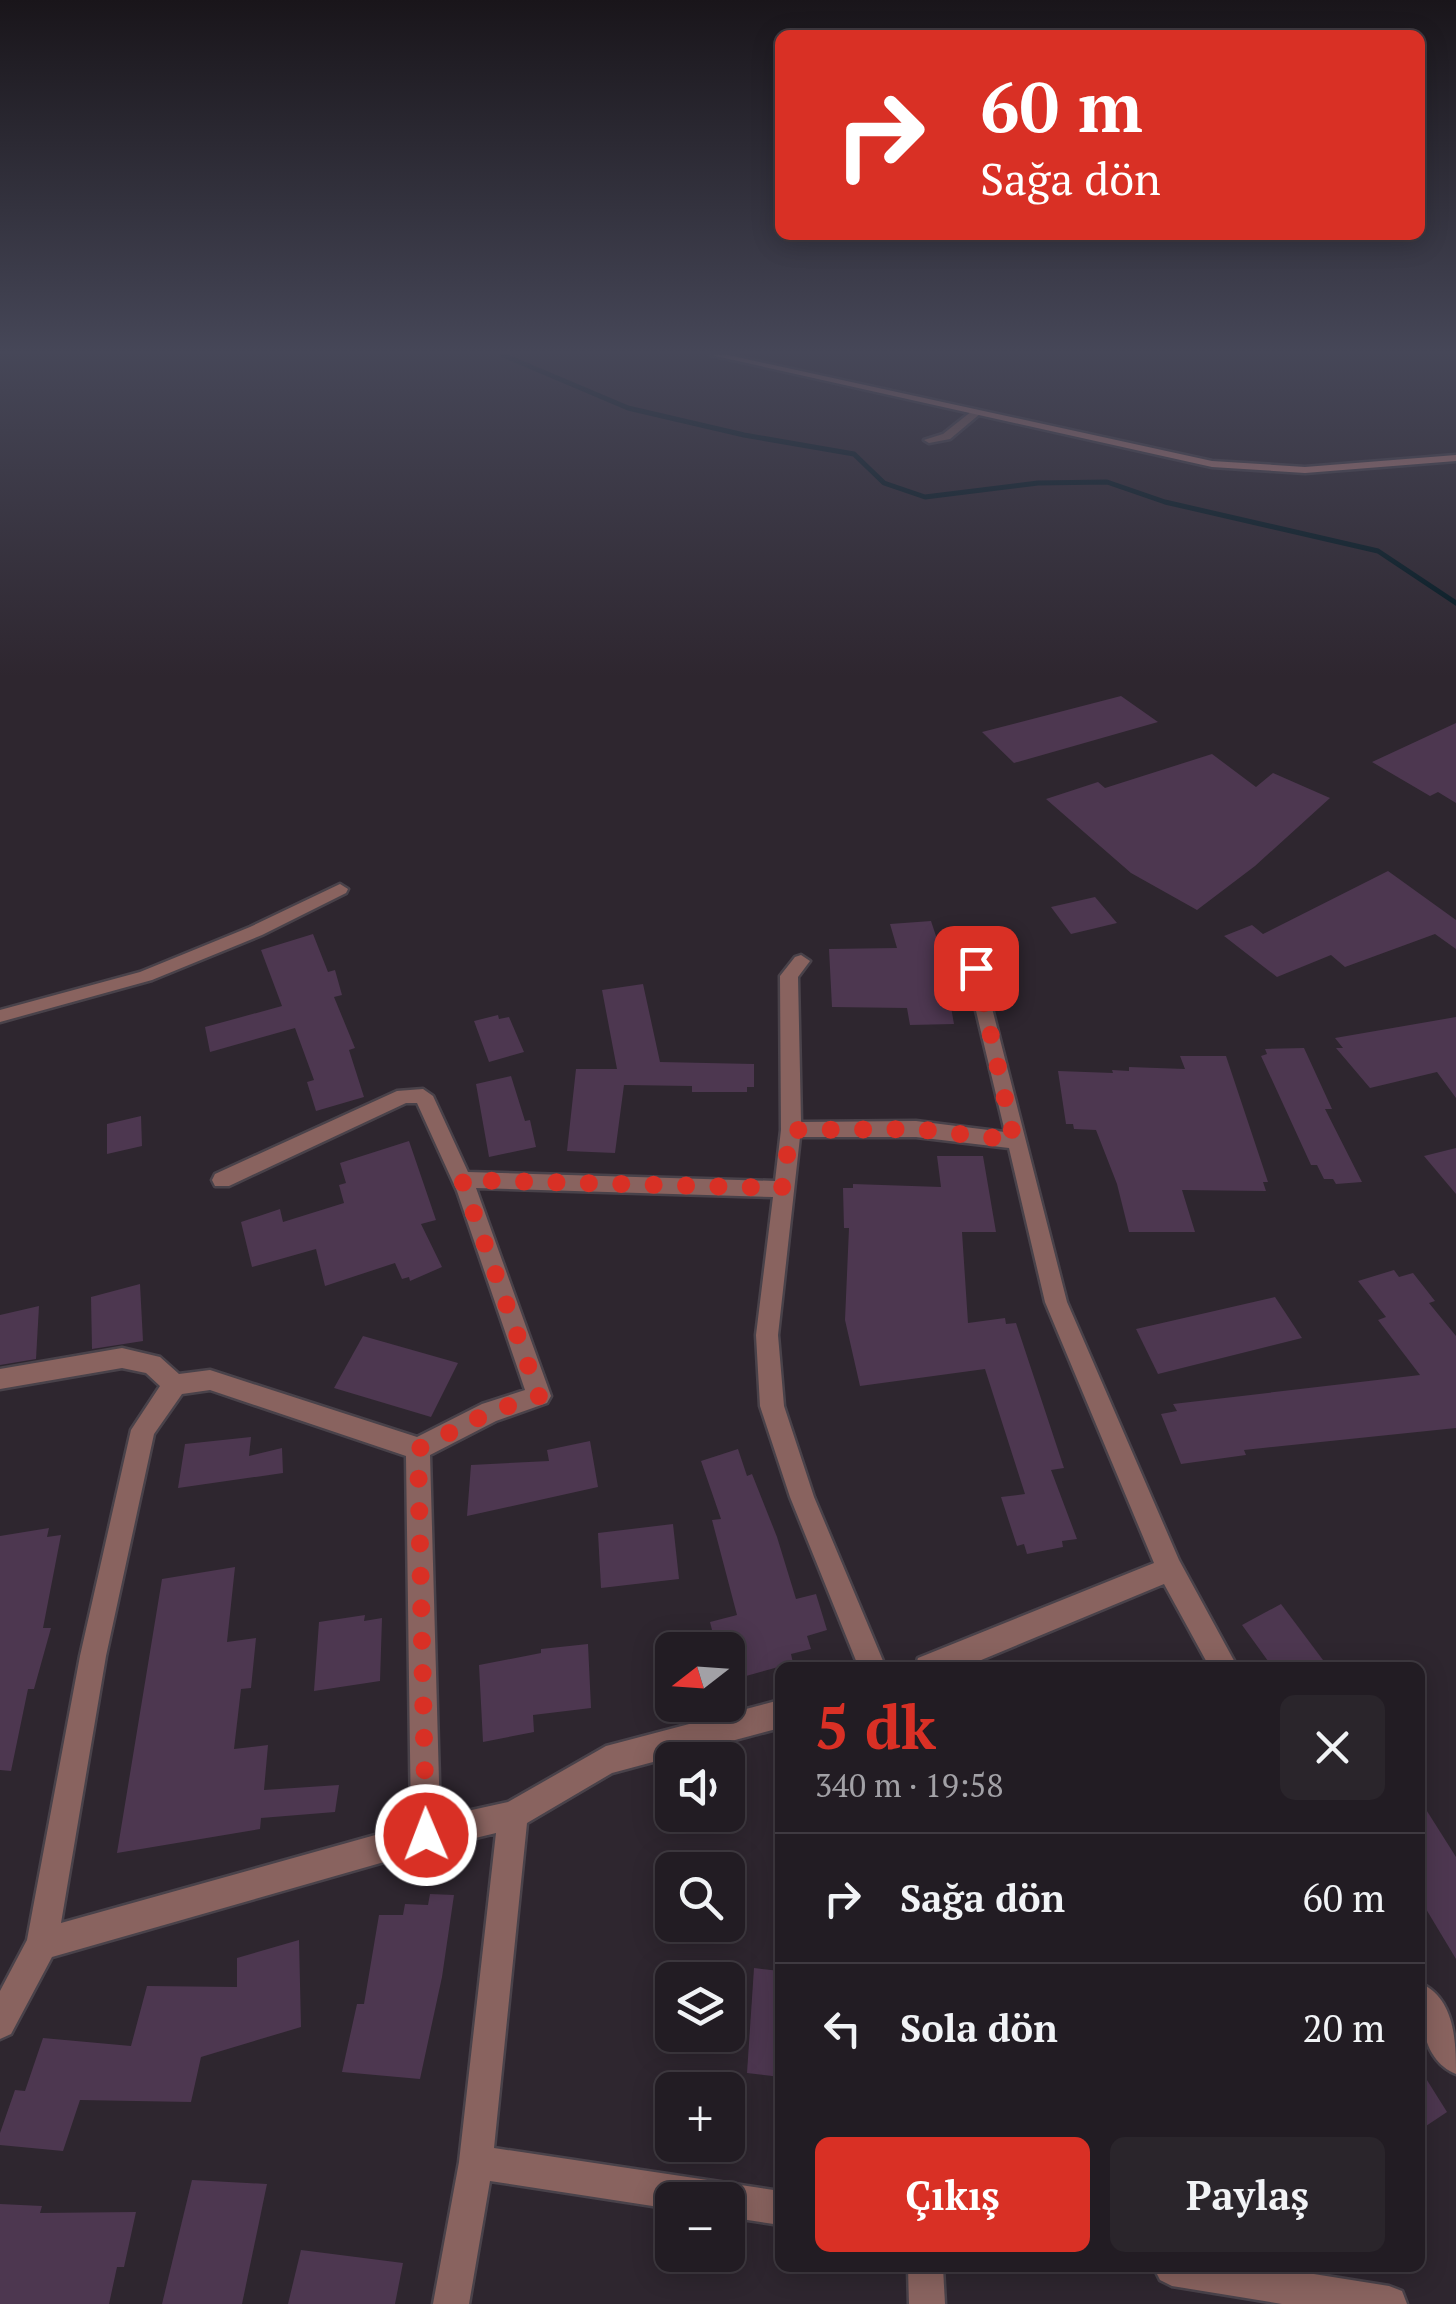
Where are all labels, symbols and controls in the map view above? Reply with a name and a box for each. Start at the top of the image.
text: 60 m [980,59,1143,152]
icon: right [815,70,945,200]
text: Sağa dön [980,148,1161,208]
pin [934,926,1019,1011]
icon: arrive [949,941,1004,996]
north arrow [655,1632,745,1722]
map controls [655,1632,745,2272]
text: 5 dk [815,1687,936,1766]
button: close [1280,1695,1385,1800]
button: sound [655,1742,745,1832]
text: 340 m · 19:58 [815,1764,1003,1806]
position arrow [374,1783,478,1887]
button: search [655,1852,745,1942]
icon: right [815,1871,870,1926]
text: Sağa dön [900,1873,1065,1923]
text: 60 m [1302,1873,1385,1923]
button: layers [655,1962,745,2052]
icon: left [815,2001,870,2056]
text: Sola dön [900,2003,1058,2053]
text: 20 m [1302,2003,1385,2053]
button: + [655,2072,745,2162]
button: Çıkış [815,2137,1090,2252]
button: Paylaş [1110,2137,1385,2252]
button: − [655,2182,745,2272]

